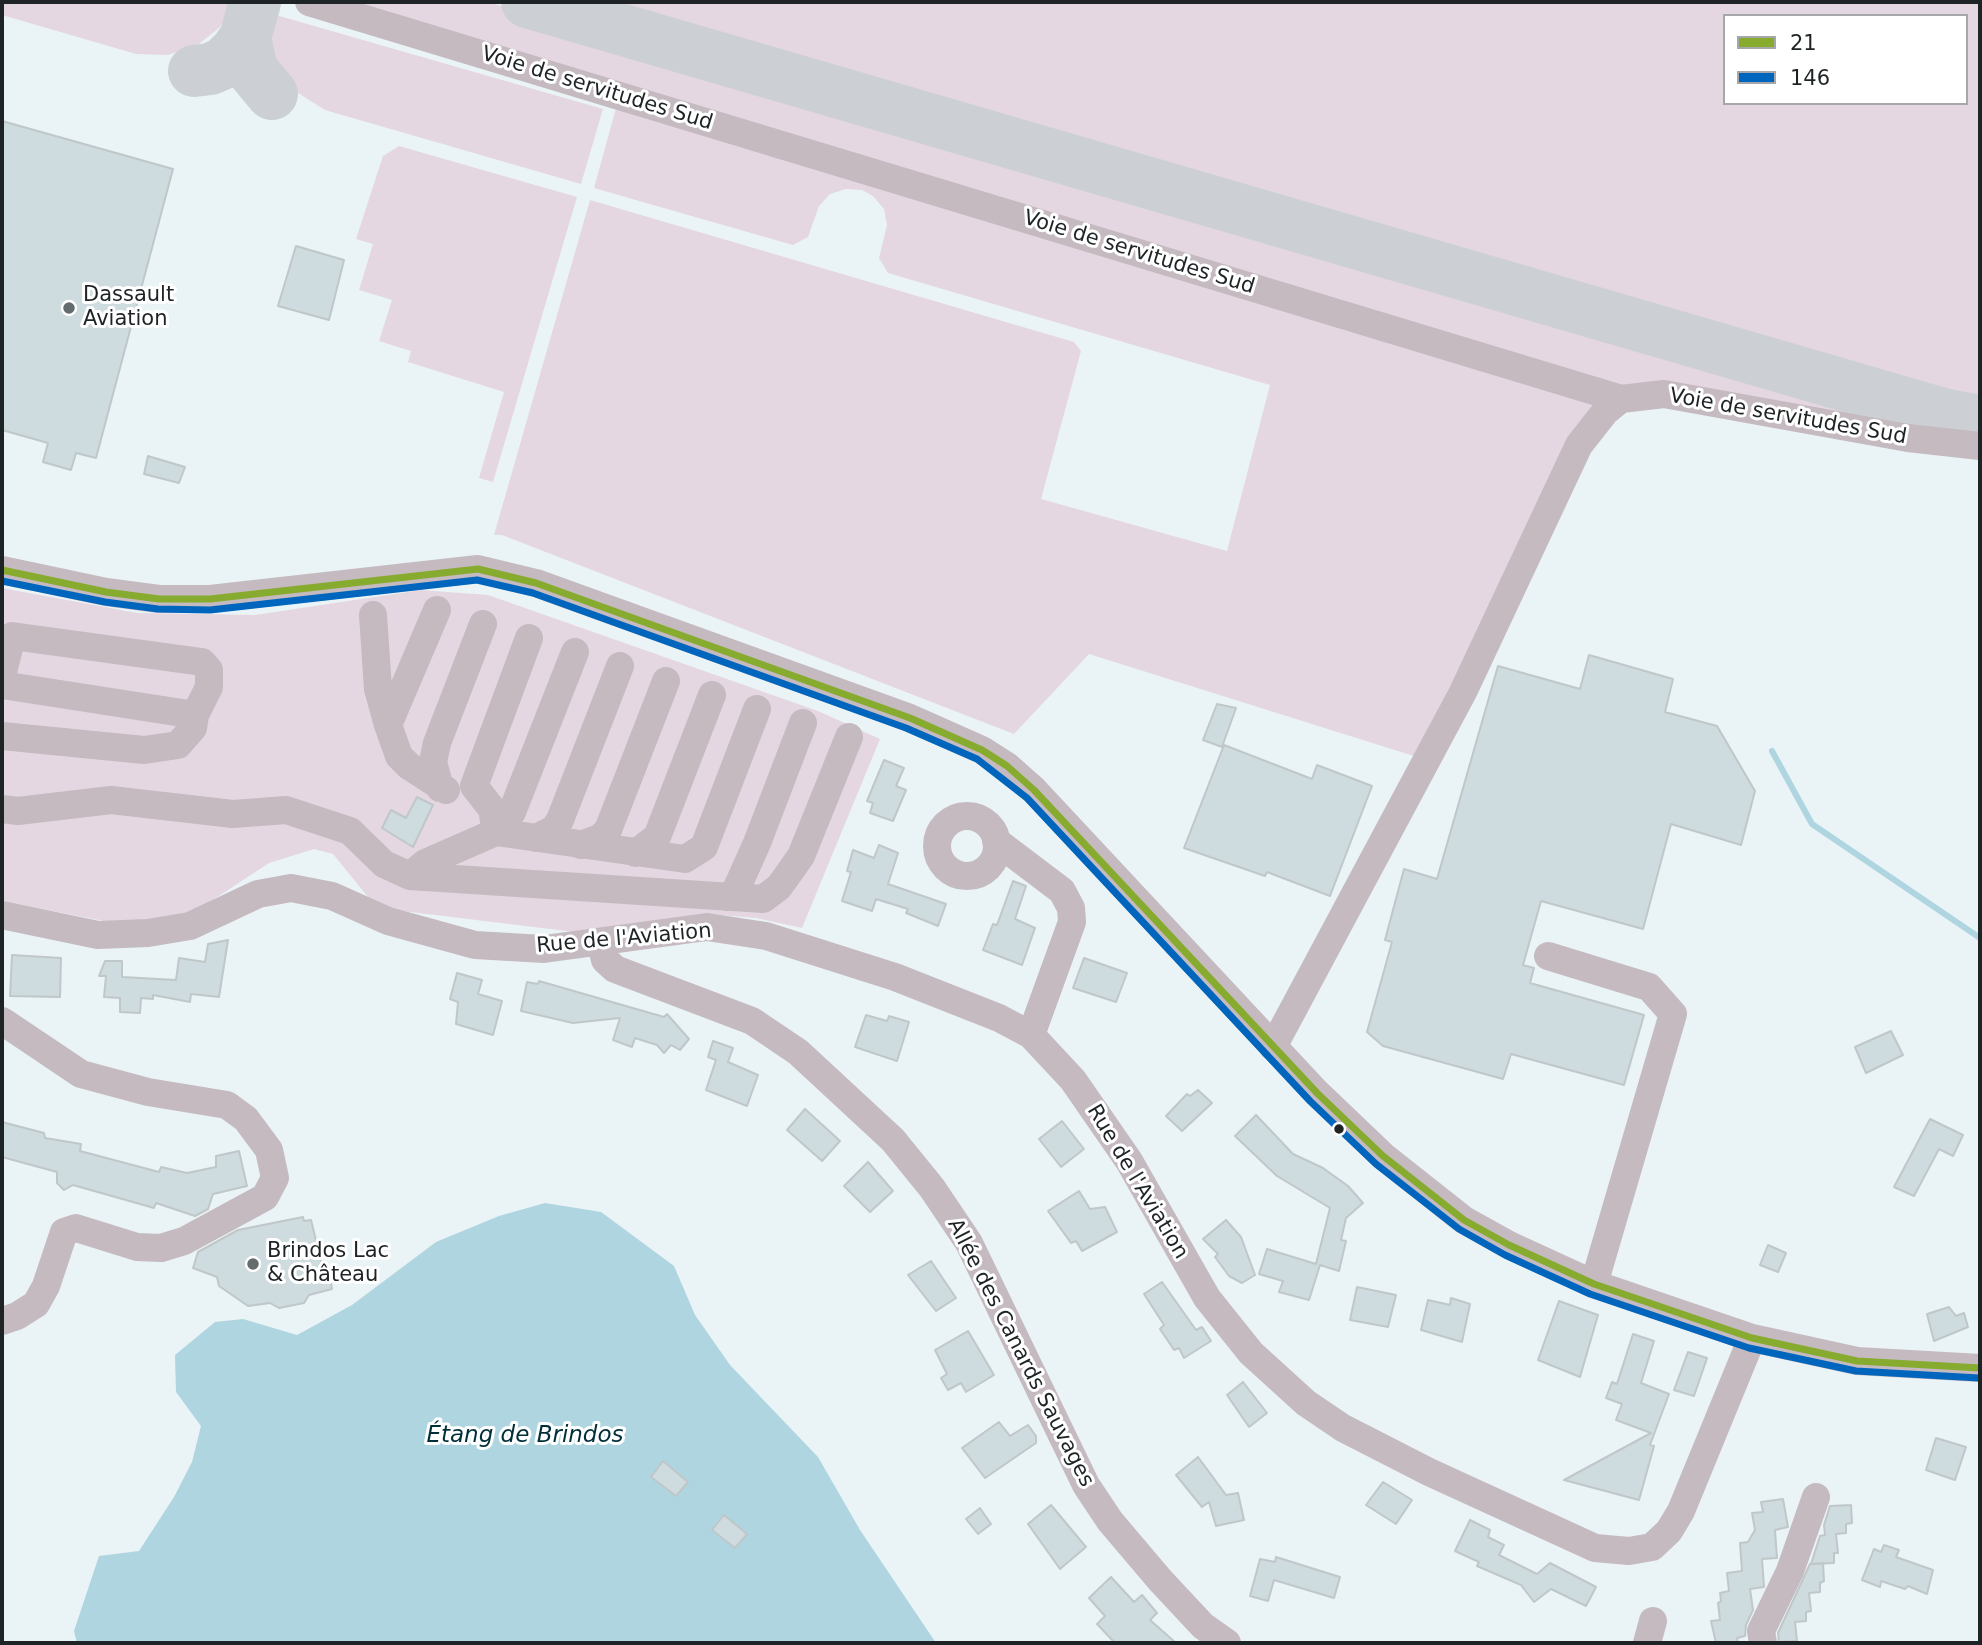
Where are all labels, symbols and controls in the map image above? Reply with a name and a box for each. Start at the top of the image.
legend [1723,14,1968,105]
text: 21 [1790,31,1817,55]
street label: Voie de servitudes Sud [479,42,715,136]
text: 146 [1790,66,1830,90]
street label: Voie de servitudes Sud [1021,206,1257,300]
place label: Dassault Aviation [83,283,174,333]
marker: Dassault Aviation [61,300,77,316]
street label: Voie de servitudes Sud [1668,384,1908,450]
street label: Rue de l'Aviation [535,919,713,959]
street label: Rue de l'Aviation [1081,1100,1193,1264]
unlabelled marker [1332,1122,1346,1136]
street label: Allée des Canards Sauvages [941,1215,1099,1491]
place label: Brindos Lac & Château [267,1239,389,1289]
marker: Brindos Lac & Château [245,1256,261,1272]
water label: Étang de Brindos [426,1422,624,1450]

